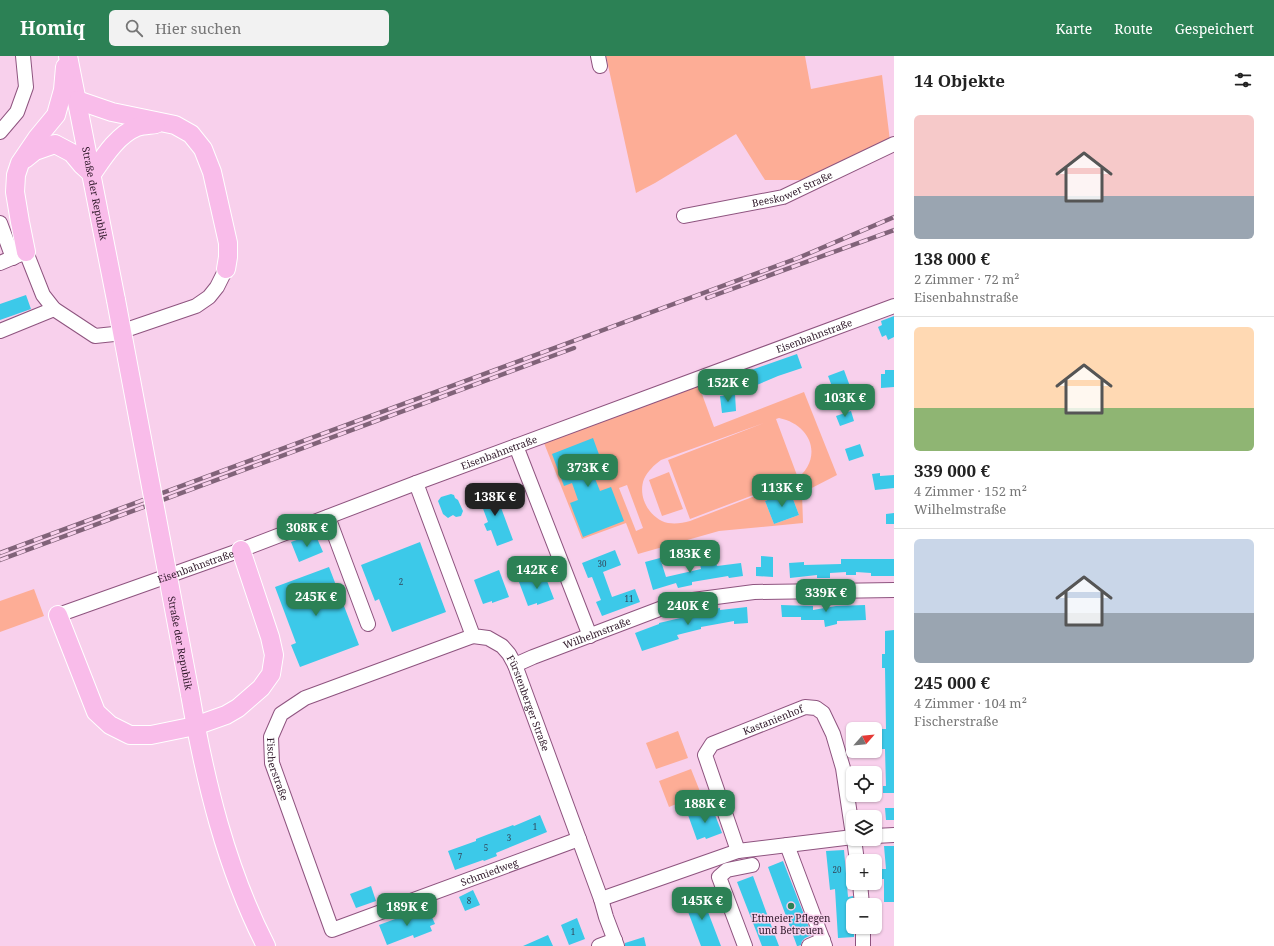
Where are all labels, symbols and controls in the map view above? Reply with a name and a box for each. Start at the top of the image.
search box [109,10,389,46]
text: Homiq [20,15,85,41]
icon: search [123,17,145,39]
text: Hier suchen [155,18,242,38]
text: Karte [1056,19,1092,38]
text: Route [1114,19,1153,38]
text: Gespeichert [1175,19,1254,38]
text: 14 Objekte [914,69,1005,92]
icon: filters [1232,69,1254,91]
icon: home [1048,141,1120,213]
street label: Straße der Republik [79,145,111,242]
street label: Beeskower Straße [751,167,835,210]
text: 138 000 € [914,247,990,270]
text: 2 Zimmer · 72 m² [914,270,1020,288]
text: Eisenbahnstraße [914,288,1018,306]
street label: Eisenbahnstraße [774,315,854,356]
icon: home [1048,353,1120,425]
pin: 152K € [695,369,761,403]
text: 152K € [707,373,749,391]
pin: 103K € [812,384,878,418]
text: 103K € [824,388,866,406]
street label: Eisenbahnstraße [459,432,539,473]
pin: 373K € [555,454,621,488]
text: 373K € [567,458,609,476]
text: 339 000 € [914,459,990,482]
pin: 113K € [749,474,815,508]
text: 113K € [761,478,803,496]
text: 4 Zimmer · 152 m² [914,482,1027,500]
pin: 138K € [462,483,528,517]
text: 138K € [474,487,516,505]
text: Wilhelmstraße [914,500,1006,518]
pin: 308K € [274,514,340,548]
text: 308K € [286,518,328,536]
pin: 183K € [657,540,723,574]
text: 183K € [669,544,711,562]
street label: Eisenbahnstraße [155,546,236,586]
pin: 142K € [504,556,570,590]
house number: 30 [598,558,607,569]
text: 142K € [516,560,558,578]
icon: home [1048,565,1120,637]
house number: 2 [399,576,403,587]
pin: 339K € [793,579,859,613]
pin: 245K € [283,583,349,617]
text: 339K € [805,583,847,601]
text: 245K € [295,587,337,605]
pin: 240K € [655,592,721,626]
house number: 11 [625,593,633,604]
street label: Straße der Republik [165,595,196,691]
text: 240K € [667,596,709,614]
street label: Wilhelmstraße [561,614,633,652]
street label: Fürstenberger Straße [504,652,553,753]
text: 245 000 € [914,671,990,694]
text: 4 Zimmer · 104 m² [914,694,1027,712]
street label: Kastanienhof [741,701,806,738]
text: Fischerstraße [914,712,998,730]
north arrow [846,722,882,758]
map controls [846,722,882,934]
street label: Fischerstraße [264,737,292,803]
button: locate [846,766,882,802]
pin: 188K € [672,790,738,824]
text: 188K € [684,794,726,812]
button: layers [846,810,882,846]
house number: 1 [533,821,537,832]
house number: 3 [507,832,512,843]
house number: 5 [484,842,488,853]
house number: 7 [458,851,463,862]
button: + [846,854,882,890]
street label: Schmiedweg [459,855,520,889]
house number: 20 [833,864,842,875]
pin: 145K € [669,887,735,921]
text: 145K € [681,891,723,909]
pin: 189K € [374,893,440,927]
house number: 8 [467,895,472,906]
text: 189K € [386,897,428,915]
button: − [846,898,882,934]
marker: Ettmeier Pflegen und Betreuen [786,901,796,911]
place label: Ettmeier Pflegen und Betreuen [751,911,831,937]
house number: 1 [571,926,575,937]

